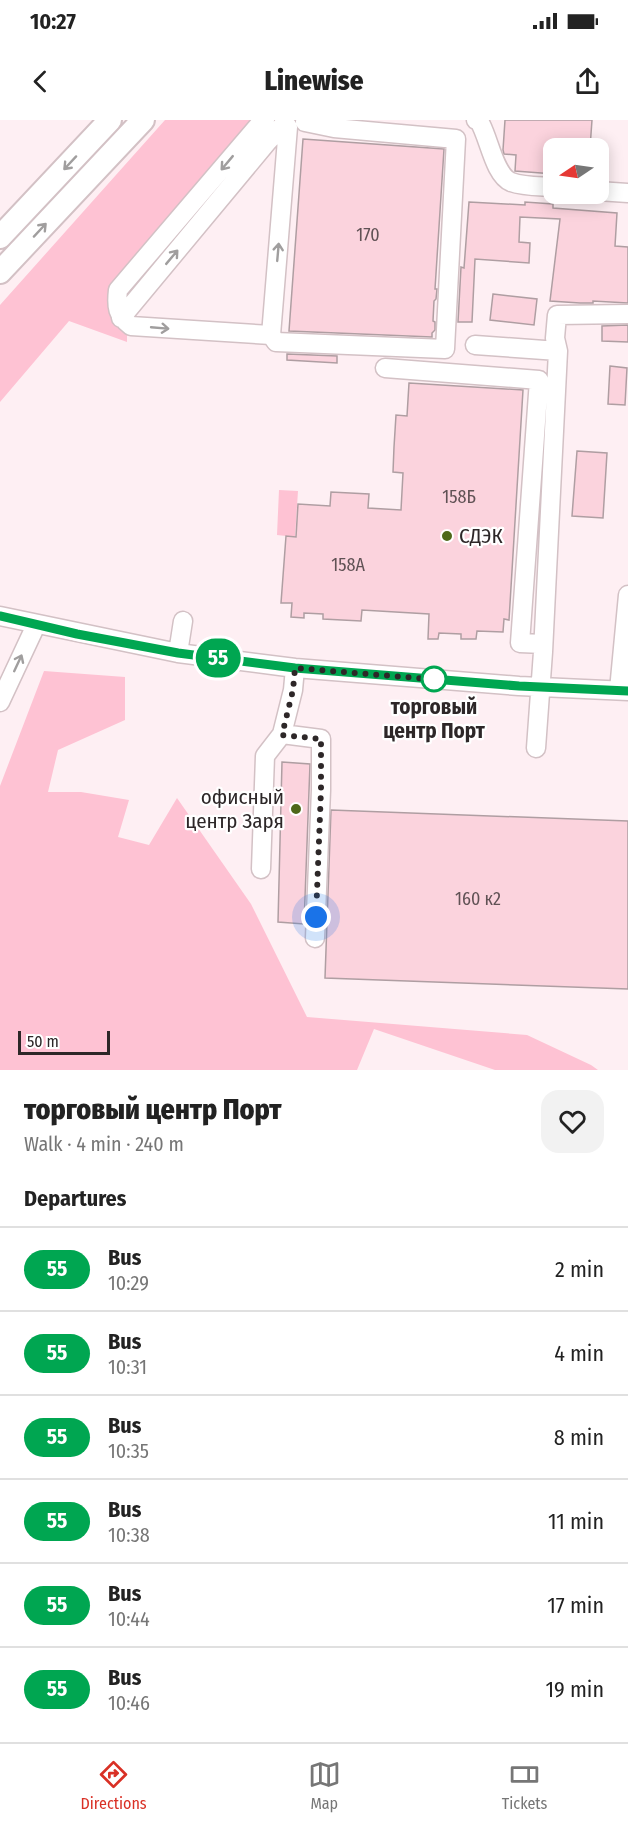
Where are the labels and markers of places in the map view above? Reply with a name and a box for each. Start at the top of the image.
place label: СДЭК [459,523,503,549]
marker: СДЭК [440,529,454,543]
marker: торговый центр Порт [421,666,447,692]
place label: торговый центр Порт [383,694,486,744]
place label: офисный центр Заря [185,784,284,834]
marker: офисный центр Заря [289,802,303,816]

